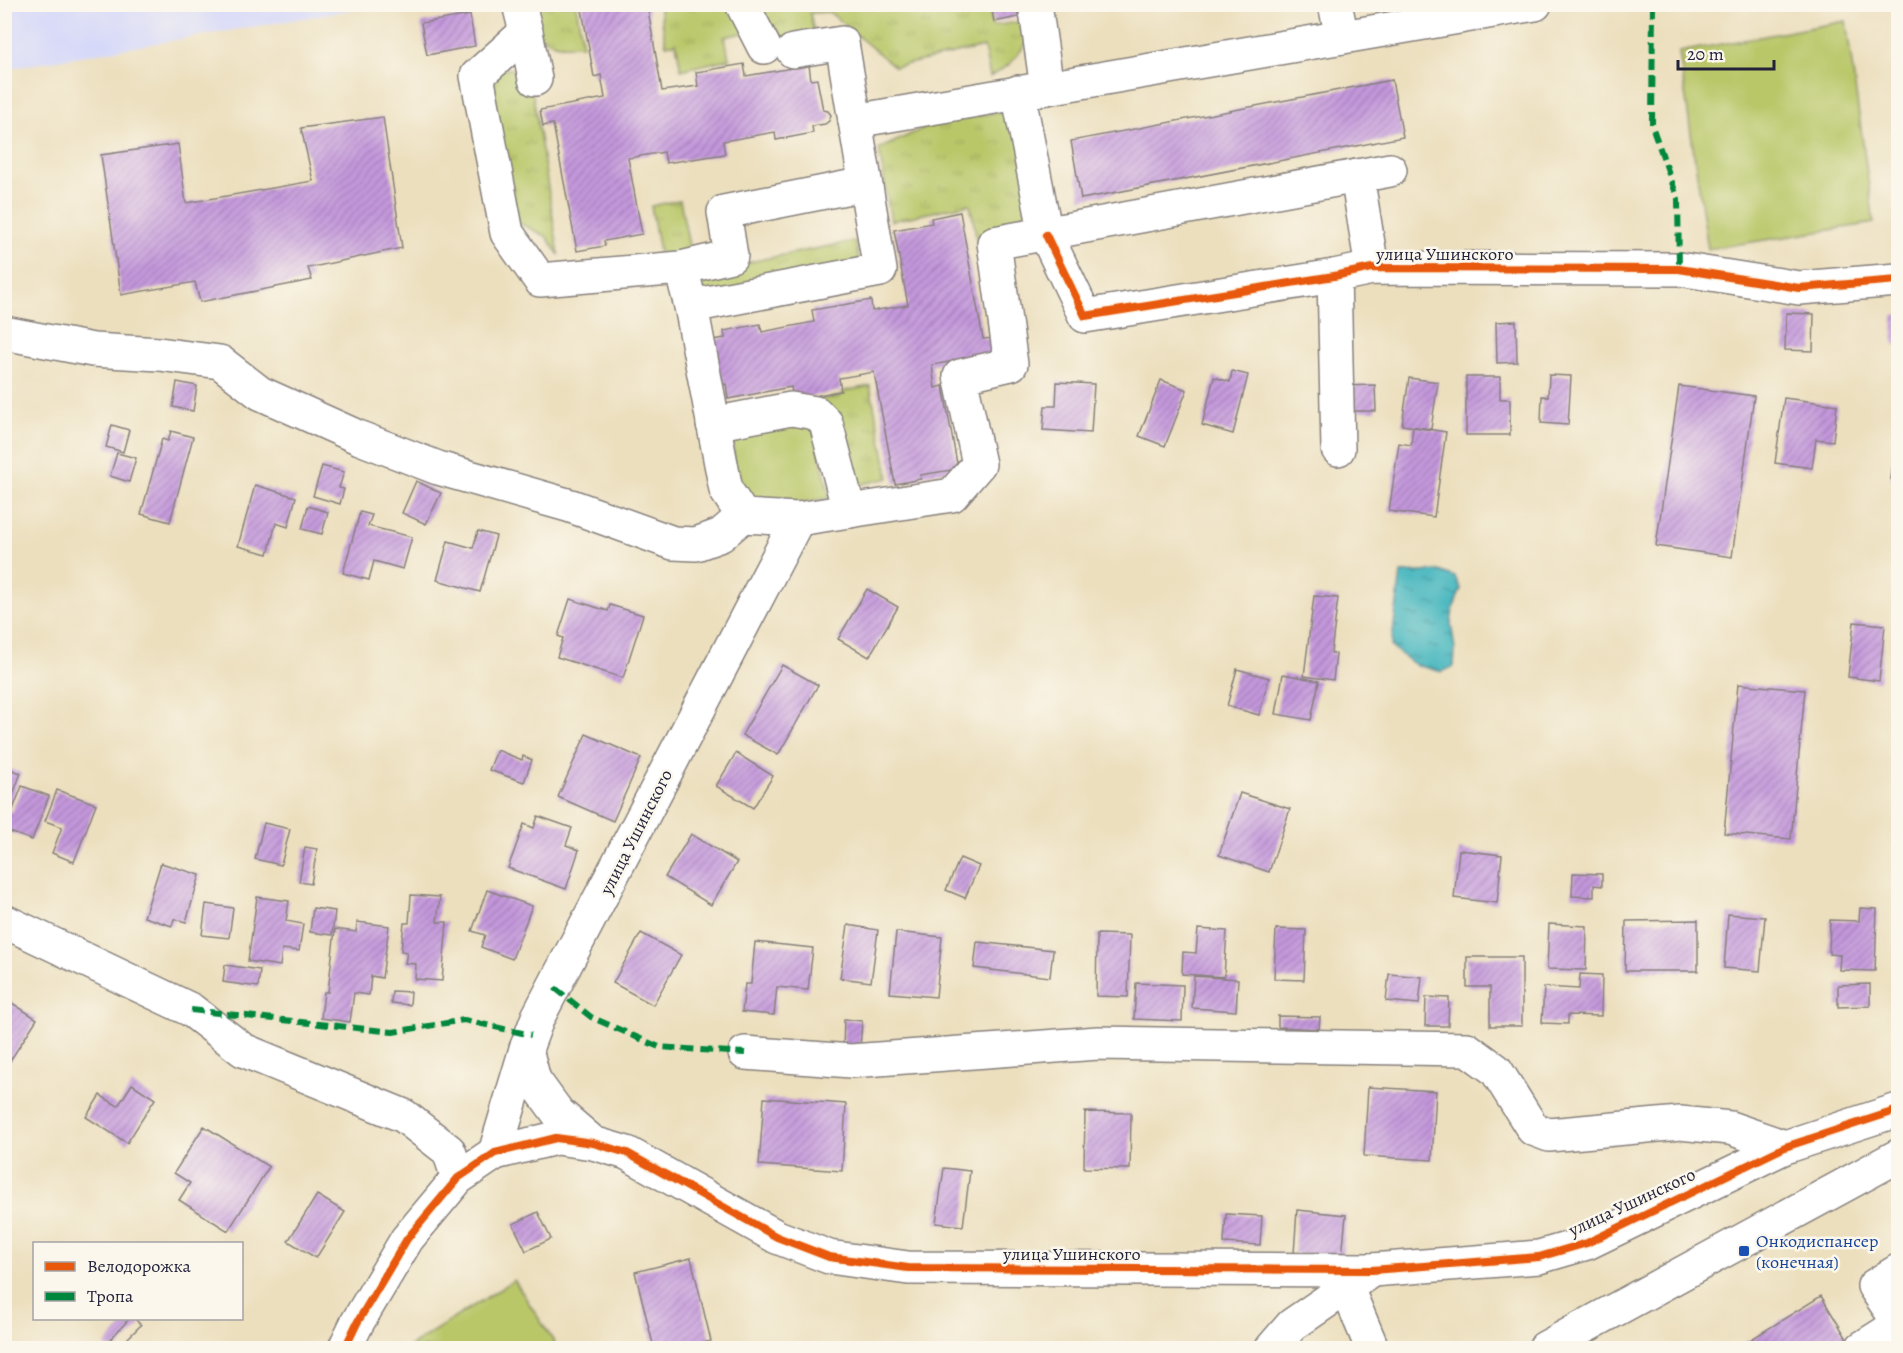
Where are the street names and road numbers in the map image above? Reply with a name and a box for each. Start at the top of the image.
street label: улица Ушинского [1375,242,1514,266]
street label: улица Ушинского [594,765,678,900]
street label: улица Ушинского [1564,1162,1699,1242]
street label: улица Ушинского [1002,1242,1141,1266]

